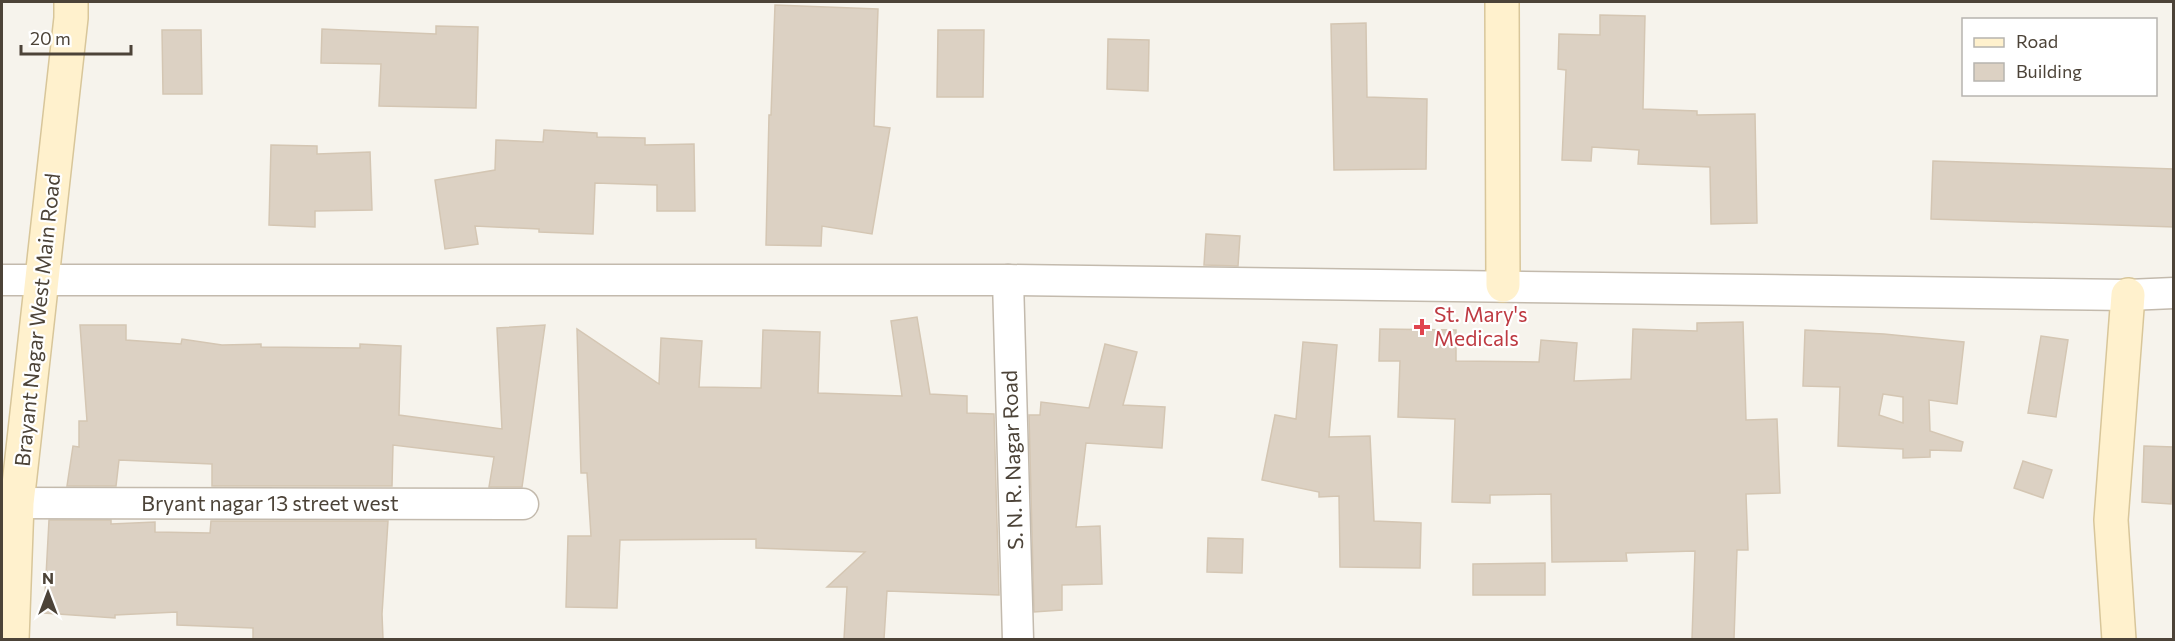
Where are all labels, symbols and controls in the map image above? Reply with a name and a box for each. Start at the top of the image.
scale bar [21,18,130,56]
legend [1962,18,2157,96]
text: 20 m [30,27,71,49]
text: Road [2016,30,2058,52]
text: Building [2016,60,2082,82]
street label: Brayant Nagar West Main Road [9,172,64,468]
place label: St. Mary's Medicals [1434,301,1528,350]
marker: St. Mary's Medicals [1415,320,1429,334]
street label: S. N. R. Nagar Road [996,370,1027,550]
street label: Bryant nagar 13 street west [141,490,399,515]
north arrow [18,563,78,623]
text: N [42,568,54,587]

